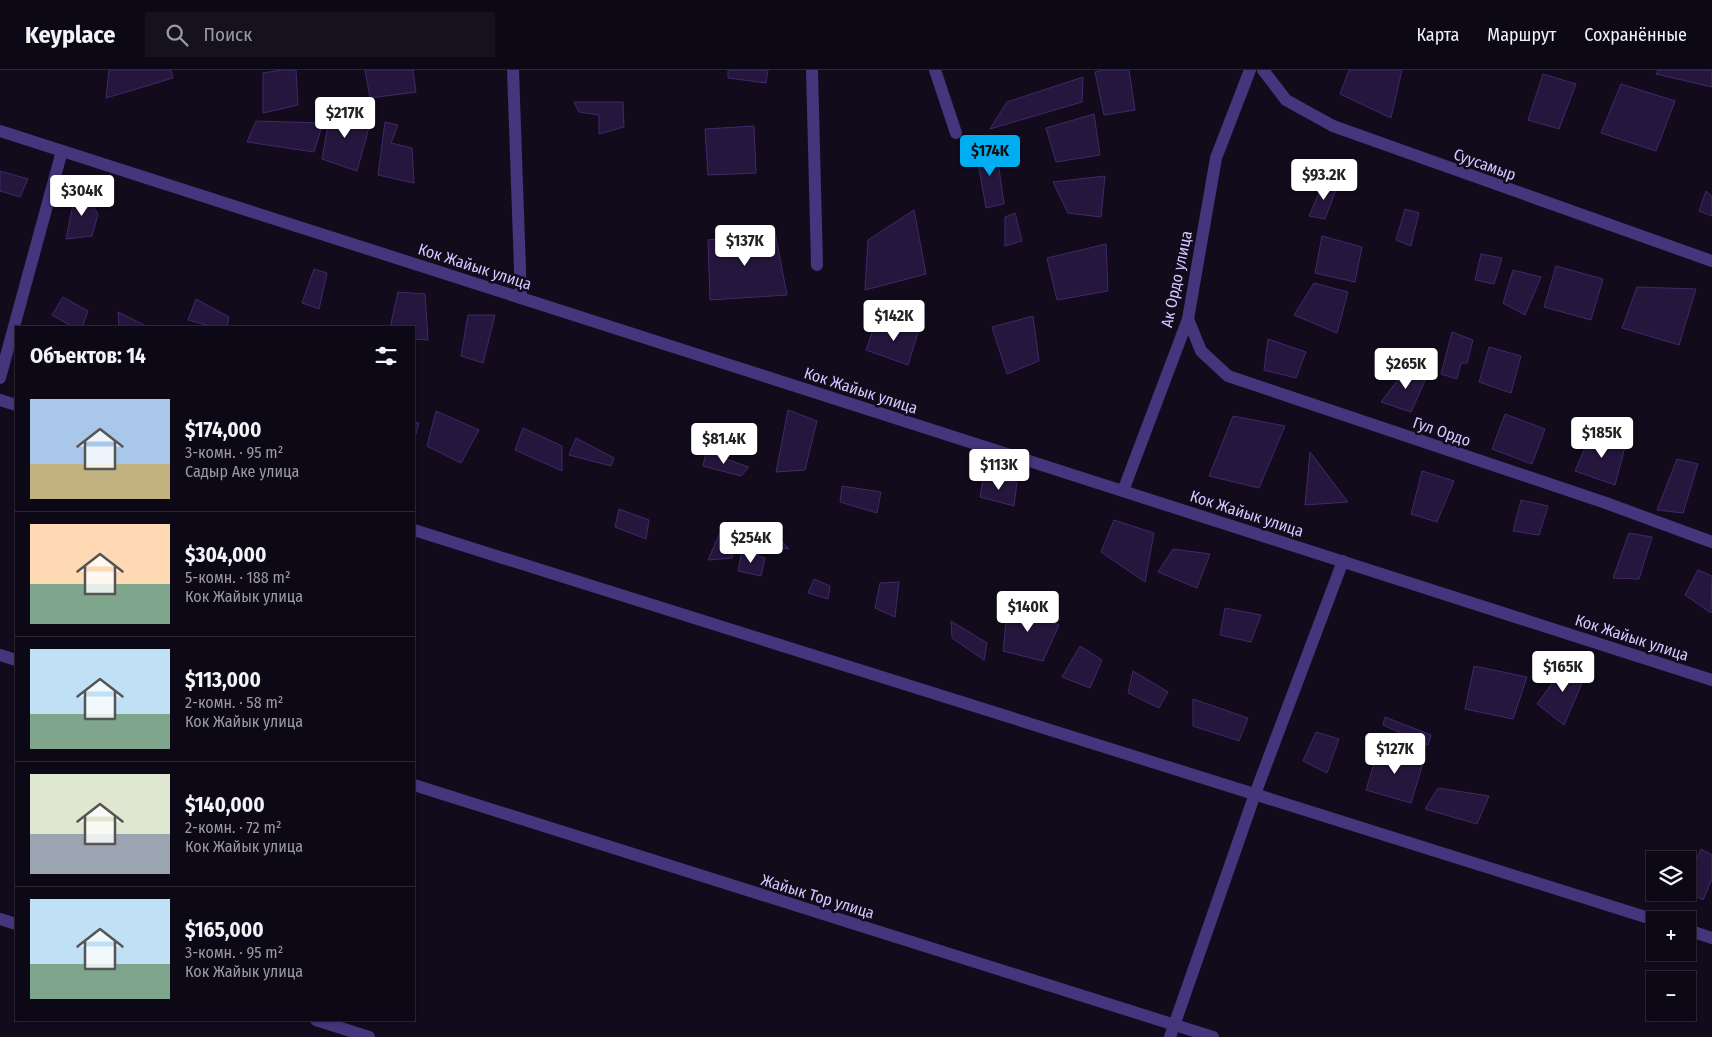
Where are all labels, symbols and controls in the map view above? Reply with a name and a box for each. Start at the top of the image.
search box [145,12,495,57]
text: Keyplace [25,21,115,49]
icon: search [163,21,191,49]
text: Поиск [203,23,252,46]
text: Карта [1416,24,1459,46]
text: Маршрут [1487,24,1556,46]
text: Сохранённые [1584,24,1687,46]
pin: $217K [310,97,380,139]
text: $217K [326,103,364,122]
pin: $174K [955,134,1025,177]
text: $174K [971,141,1009,160]
street label: Суусамыр [1451,144,1519,185]
pin: $93.2K [1283,158,1365,201]
text: $93.2K [1302,165,1346,184]
pin: $304K [47,174,117,217]
text: $304K [61,181,103,200]
pin: $137K [710,224,780,267]
street label: Ак Ордо улица [1157,229,1196,329]
text: $137K [726,231,764,250]
street label: Кок Жайык улица [416,239,534,294]
pin: $142K [859,300,929,342]
text: $142K [875,306,913,325]
icon: filters [372,342,400,370]
text: Объектов: 14 [30,343,146,369]
pin: $265K [1371,348,1441,390]
text: $265K [1386,354,1426,373]
street label: Кок Жайык улица [802,363,920,418]
street label: Гул Ордо [1410,413,1473,450]
pin: $185K [1567,416,1637,459]
text: $174,000 [185,417,262,443]
icon: home [70,419,130,479]
pin: $81.4K [683,422,765,465]
text: $185K [1582,423,1622,442]
text: $81.4K [702,429,746,448]
text: 3-комн. · 95 m² [185,443,283,462]
pin: $113K [964,448,1034,491]
text: $113K [980,455,1018,474]
text: Садыр Аке улица [185,462,299,481]
street label: Кок Жайык улица [1188,486,1306,541]
pin: $254K [716,522,786,564]
text: $254K [731,528,771,547]
text: $304,000 [185,542,267,568]
icon: home [70,544,130,604]
text: 5-комн. · 188 m² [185,568,291,587]
text: Кок Жайык улица [185,587,303,606]
pin: $140K [993,590,1063,633]
text: $140K [1008,597,1048,616]
street label: Кок Жайык улица [1573,610,1691,665]
pin: $165K [1528,650,1598,693]
text: $165K [1543,657,1583,676]
text: $113,000 [185,667,261,693]
icon: home [70,669,130,729]
text: 2-комн. · 58 m² [185,693,283,712]
text: Кок Жайык улица [185,712,303,731]
pin: $127K [1360,732,1430,775]
text: $127K [1376,739,1414,758]
text: $140,000 [185,792,265,818]
icon: home [70,794,130,854]
text: 2-комн. · 72 m² [185,818,281,837]
text: Кок Жайык улица [185,837,303,856]
map controls [1646,851,1696,1021]
button: layers [1646,851,1696,901]
street label: Жайык Тор улица [759,870,877,923]
button: + [1646,911,1696,961]
text: $165,000 [185,917,264,943]
icon: home [70,919,130,979]
text: 3-комн. · 95 m² [185,943,283,962]
text: Кок Жайык улица [185,962,303,981]
button: − [1646,971,1696,1021]

